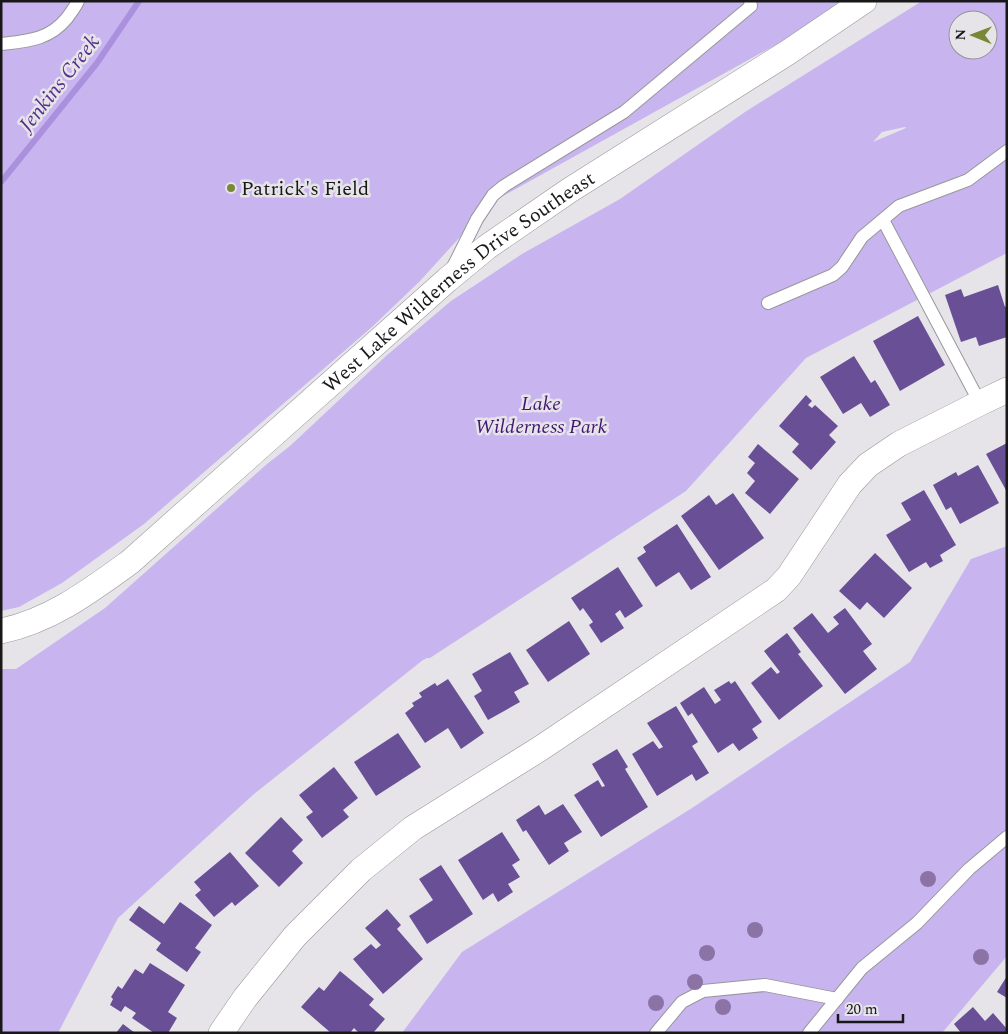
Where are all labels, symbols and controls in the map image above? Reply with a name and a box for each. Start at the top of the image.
north arrow [948,10,998,60]
water label: Jenkins Creek [10,28,108,141]
text: N [950,29,971,41]
street label: West Lake Wilderness Drive Southeast [316,164,601,400]
place label: Patrick's Field [241,174,369,204]
marker: Patrick's Field [225,182,237,194]
park label: Lake Wilderness Park [475,389,608,442]
scale bar [838,992,903,1024]
text: 20 m [846,998,878,1021]

